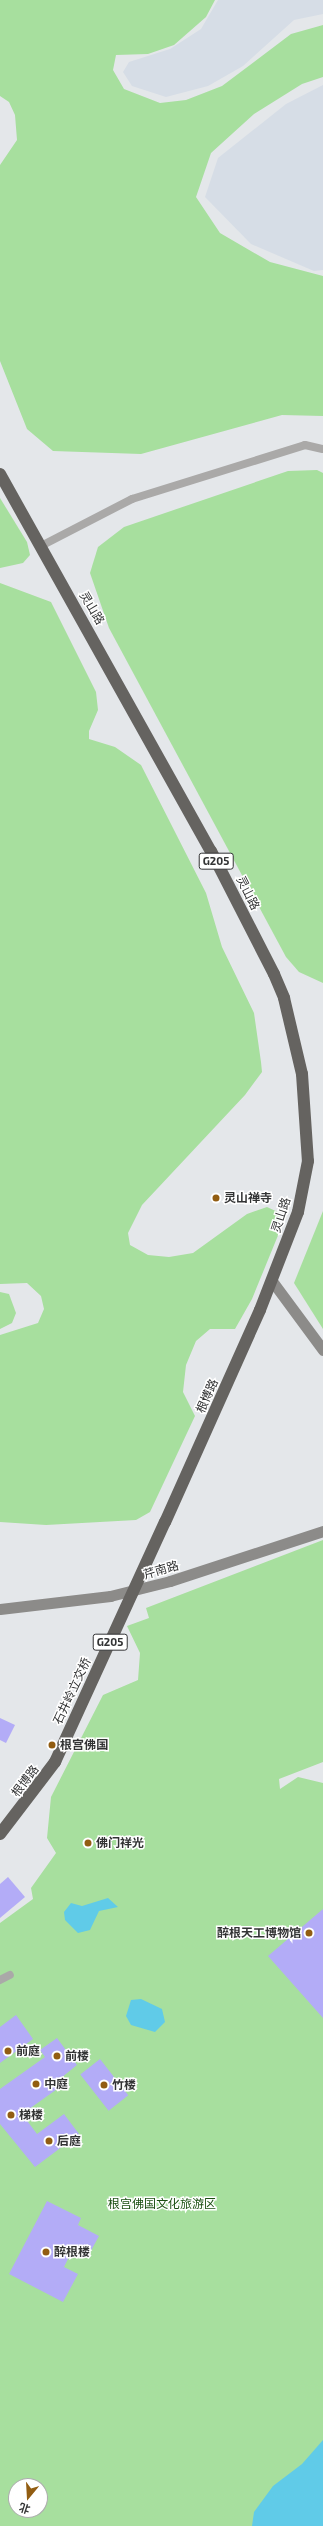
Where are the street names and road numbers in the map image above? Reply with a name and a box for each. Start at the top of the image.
street label: 灵山路 [77,589,107,627]
road number: G205 [198,852,234,870]
street label: 灵山路 [233,874,263,912]
street label: 灵山路 [269,1196,293,1234]
street label: 根博路 [193,1377,221,1415]
street label: 芹南路 [142,1558,180,1582]
road number: G205 [92,1633,128,1651]
street label: 石井岭立交桥 [50,1655,94,1727]
street label: 根博路 [8,1762,42,1800]

